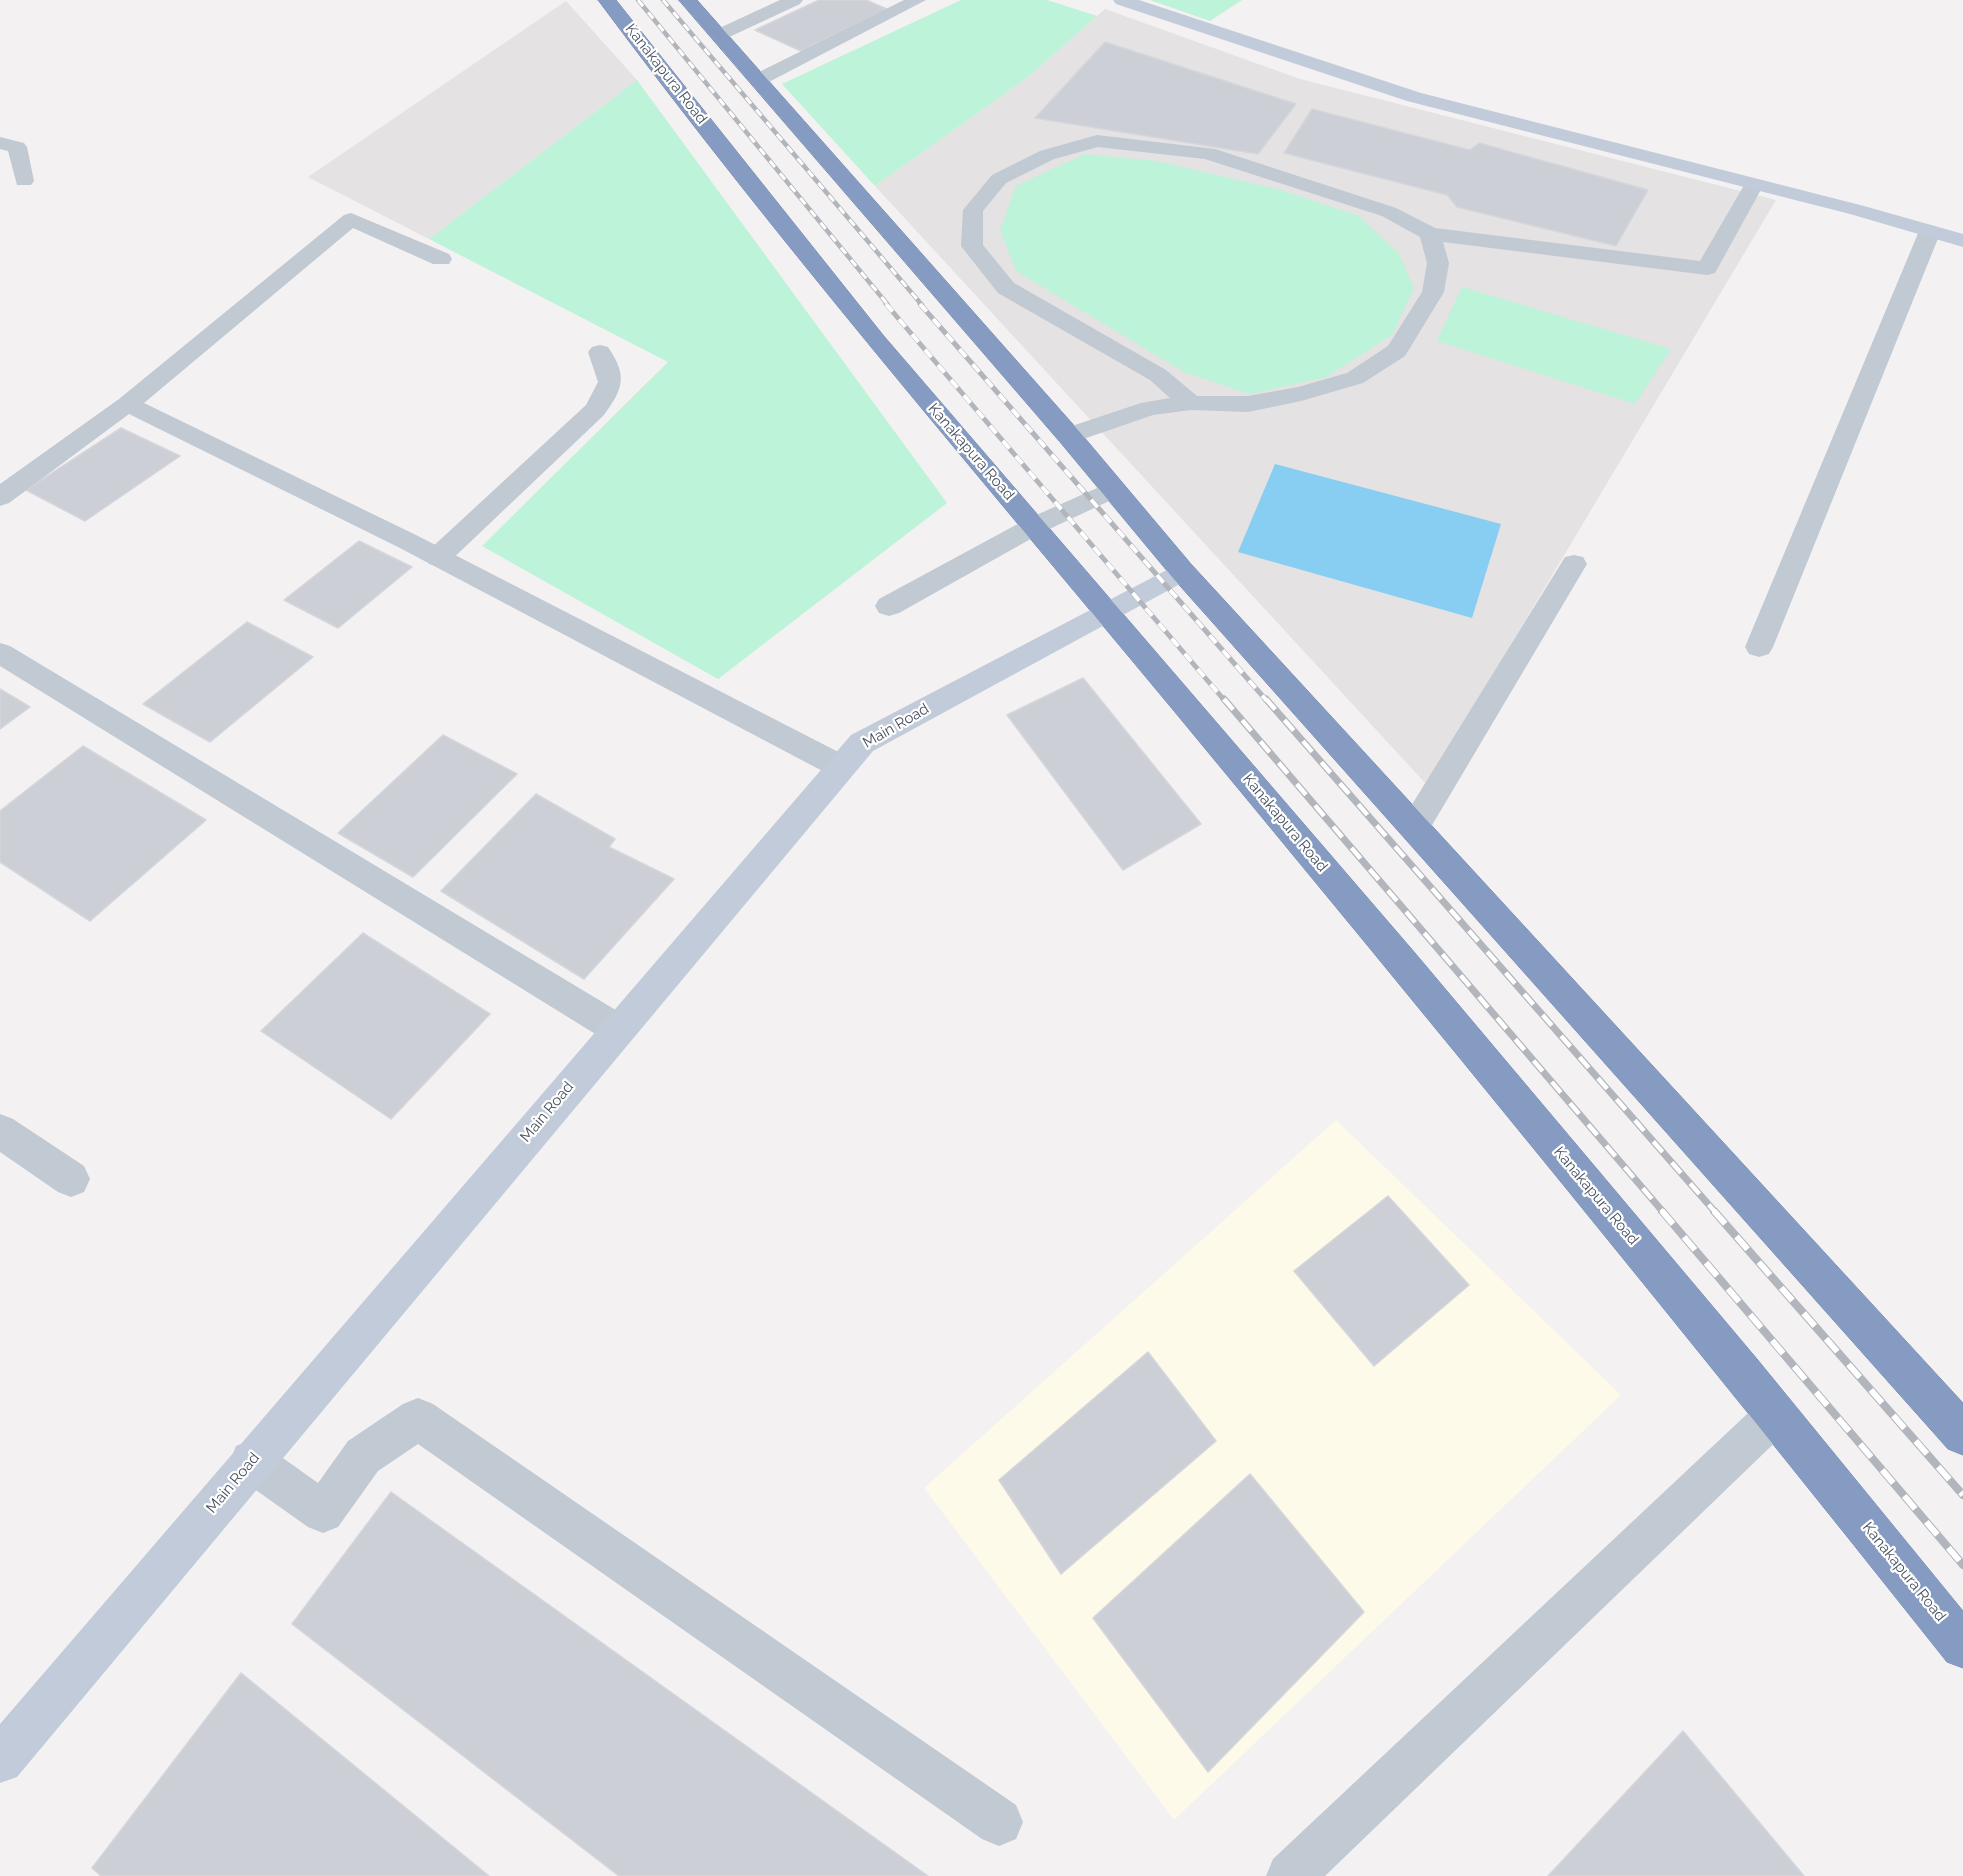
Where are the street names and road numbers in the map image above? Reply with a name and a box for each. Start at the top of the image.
street label: Kanakapura Road [621,20,711,128]
street label: Kanakapura Road [924,400,1018,504]
street label: Main Road [860,700,932,752]
street label: Kanakapura Road [1239,770,1331,876]
street label: Main Road [517,1078,577,1146]
street label: Kanakapura Road [1550,1143,1642,1249]
street label: Main Road [203,1449,263,1517]
street label: Kanakapura Road [1859,1519,1949,1625]

